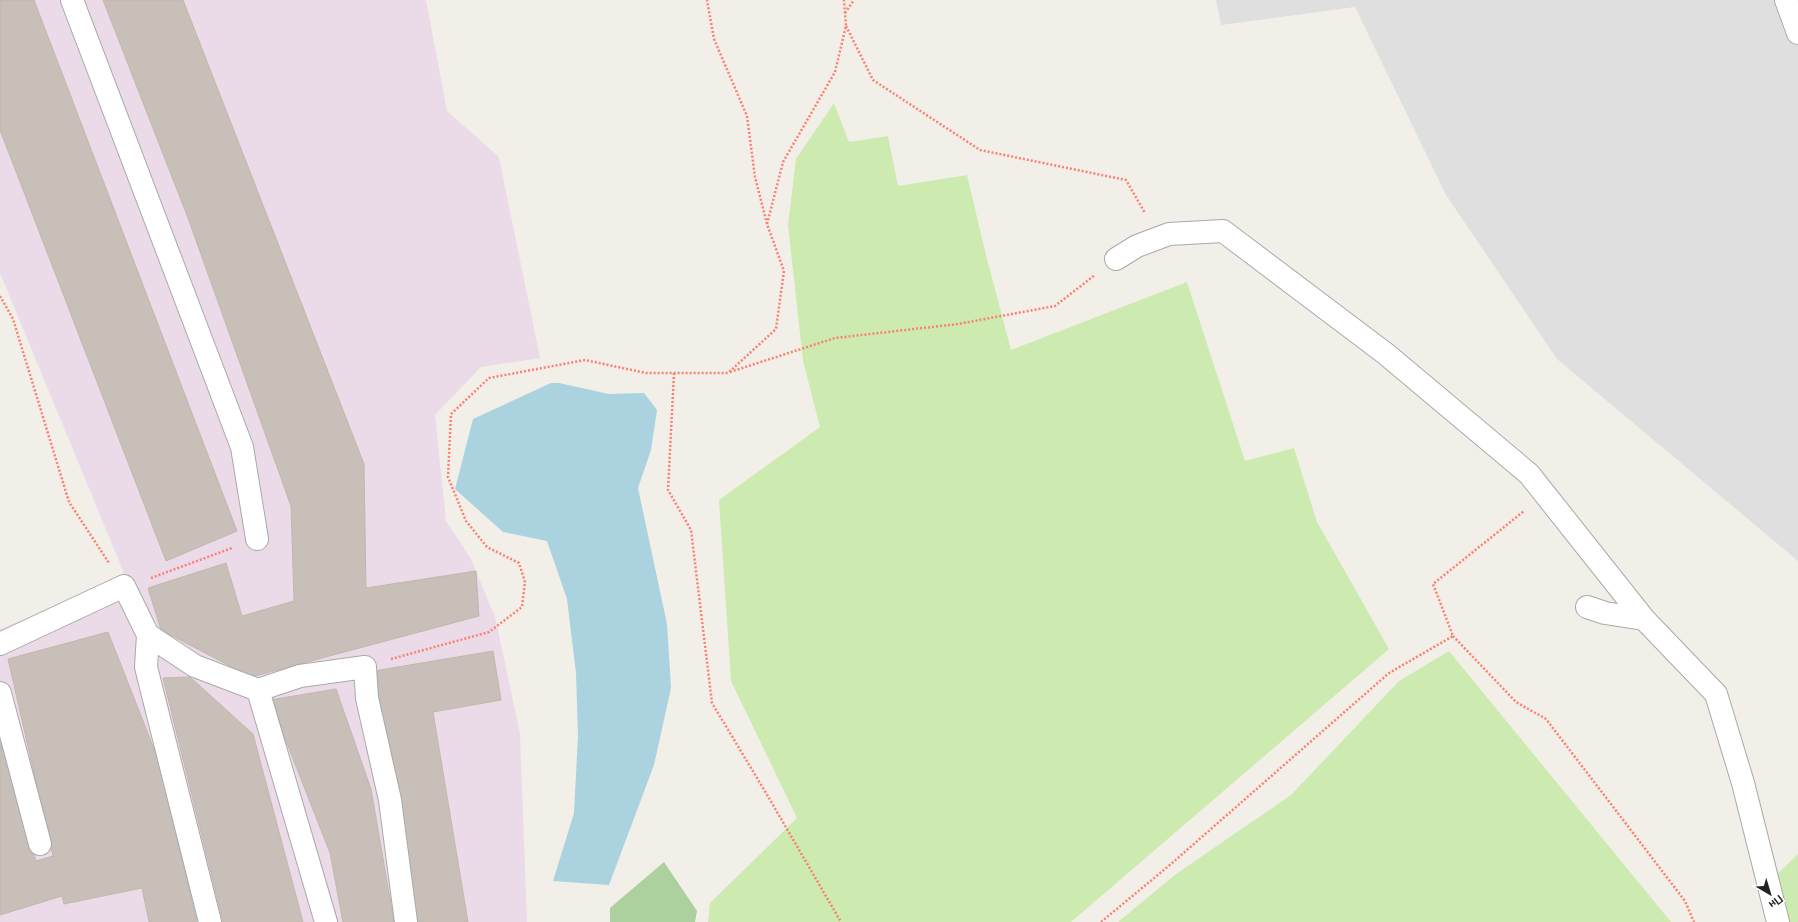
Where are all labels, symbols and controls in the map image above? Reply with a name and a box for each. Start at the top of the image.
north arrow [1750,874,1790,914]
text: Пн [1767,893,1786,912]

